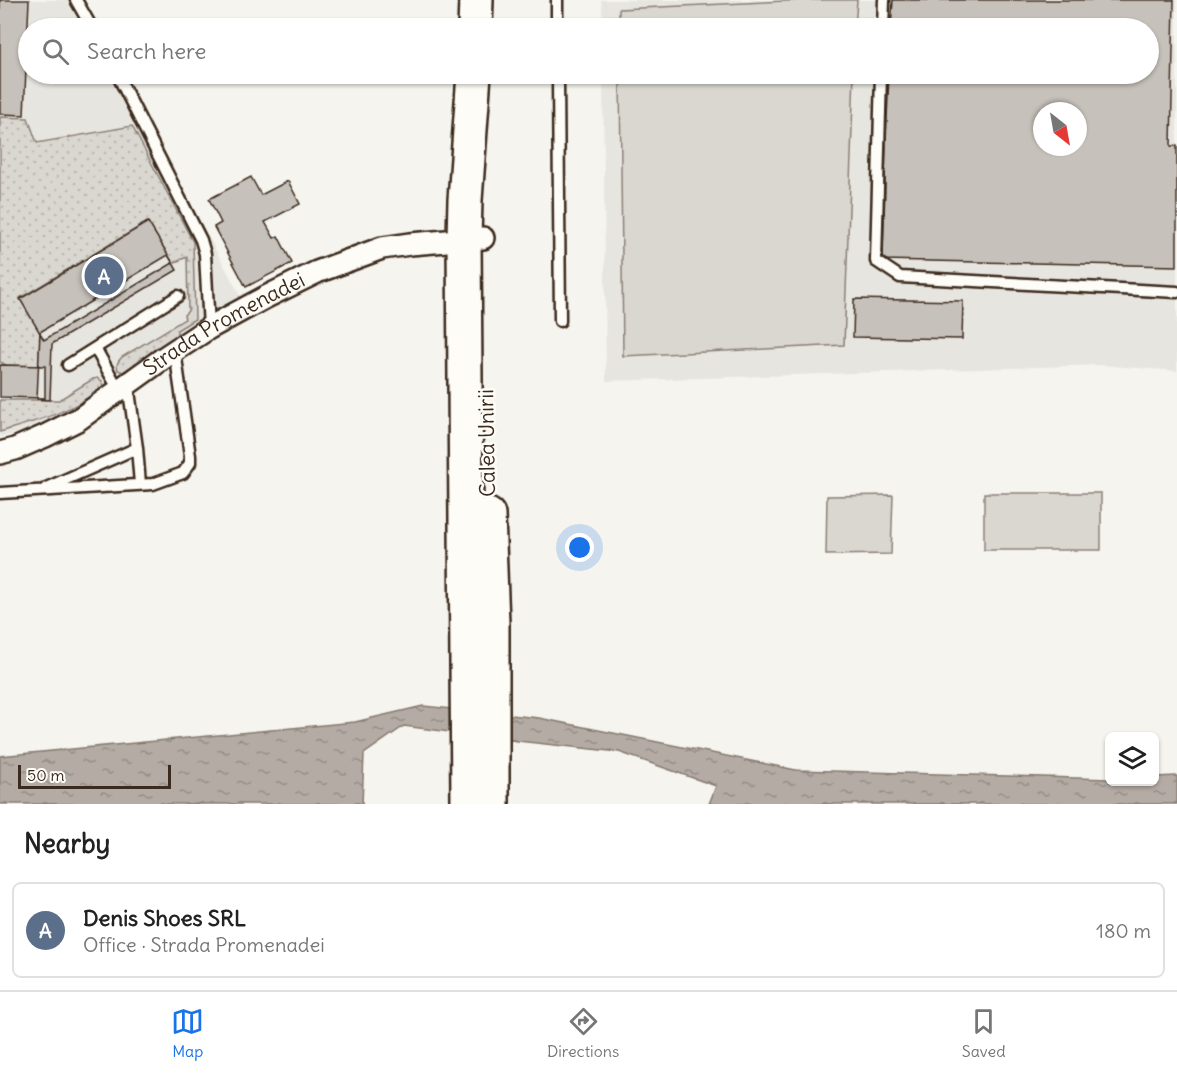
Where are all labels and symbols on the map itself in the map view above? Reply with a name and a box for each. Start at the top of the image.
north arrow [1033,102,1087,156]
pin: A [84,254,124,298]
street label: Strada Promenadei [138,266,309,381]
street label: Calea Unirii [472,389,501,497]
your location [565,533,594,562]
scale bar [18,762,171,790]

